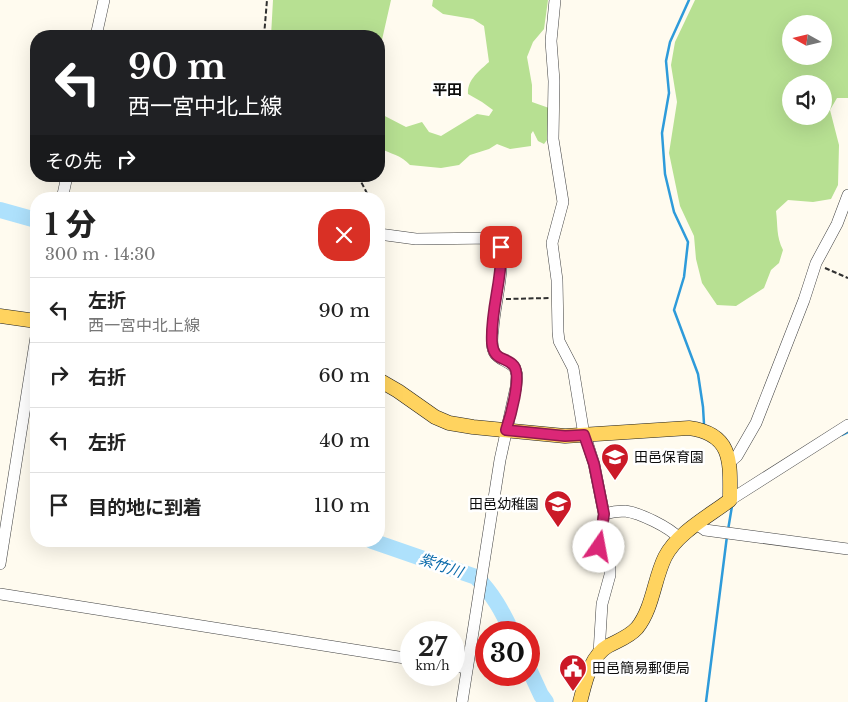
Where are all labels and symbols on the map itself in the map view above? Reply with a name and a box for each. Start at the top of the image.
north arrow [782,15,832,65]
district label: 平田 [432,80,462,99]
pin [480,226,522,268]
school or university icon: 田邑保育園 [600,442,630,481]
place label: 田邑保育園 [634,448,704,466]
school or university icon: 田邑幼稚園 [543,489,573,528]
place label: 田邑幼稚園 [469,495,539,513]
position arrow [572,520,624,572]
water label: 紫竹川 [417,549,467,582]
speed limit sign: 30 [475,621,540,686]
public building icon: 田邑簡易郵便局 [558,653,588,692]
place label: 田邑簡易郵便局 [592,659,690,677]

